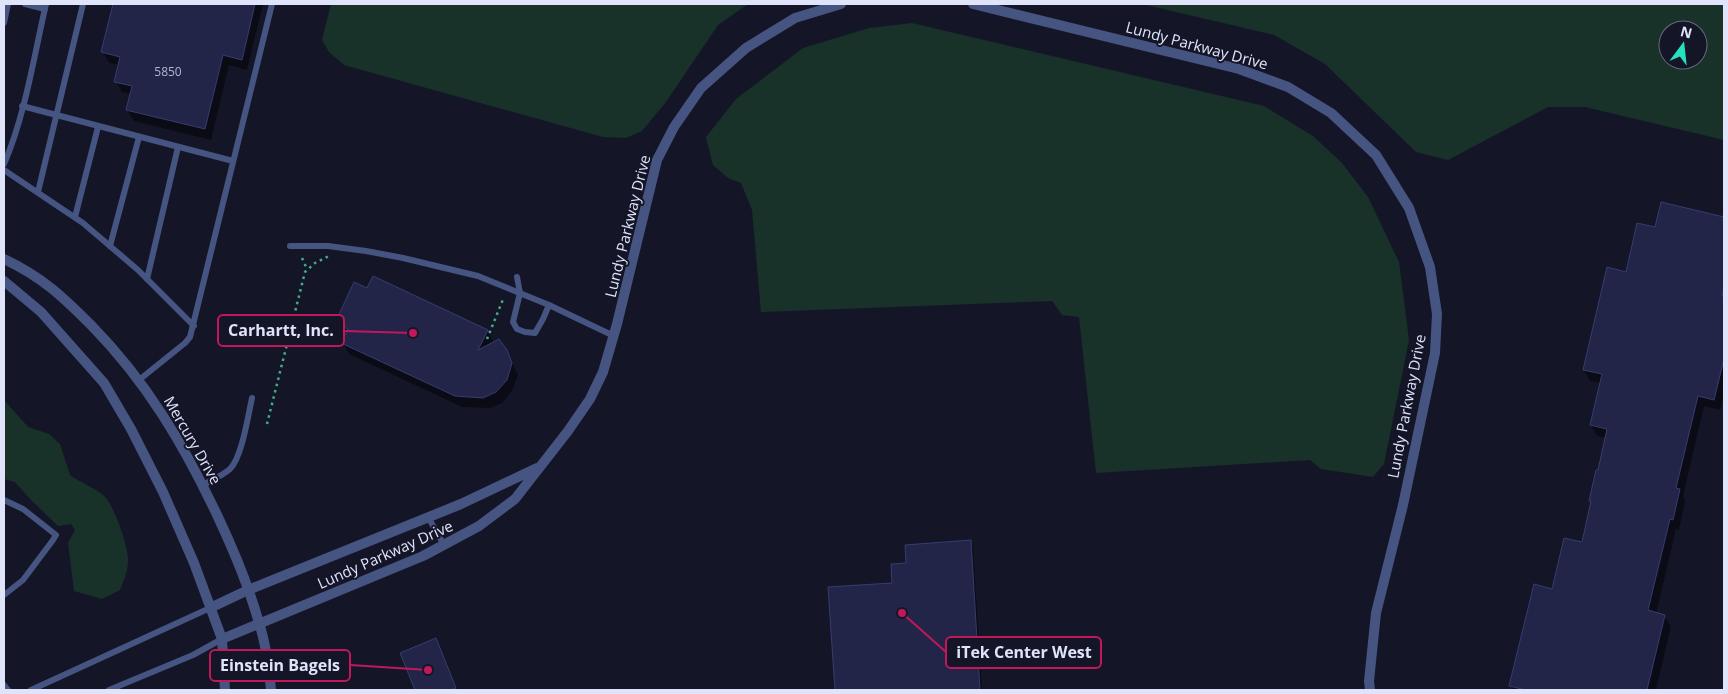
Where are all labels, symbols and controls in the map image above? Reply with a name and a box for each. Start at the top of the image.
street label: Lundy Parkway Drive [1124,16,1270,74]
north arrow [1658,20,1708,70]
text: N [1679,21,1694,43]
house number: 5850 [154,63,182,80]
street label: Lundy Parkway Drive [600,153,654,299]
callout: Carhartt, Inc. [218,315,344,346]
text: Carhartt, Inc. [228,319,334,341]
street label: Lundy Parkway Drive [1382,332,1430,480]
street label: Mercury Drive [160,392,226,488]
street label: Lundy Parkway Drive [314,515,456,593]
callout: iTek Center West [946,637,1101,668]
text: iTek Center West [956,641,1092,663]
callout: Einstein Bagels [210,650,350,681]
text: Einstein Bagels [220,654,340,676]

